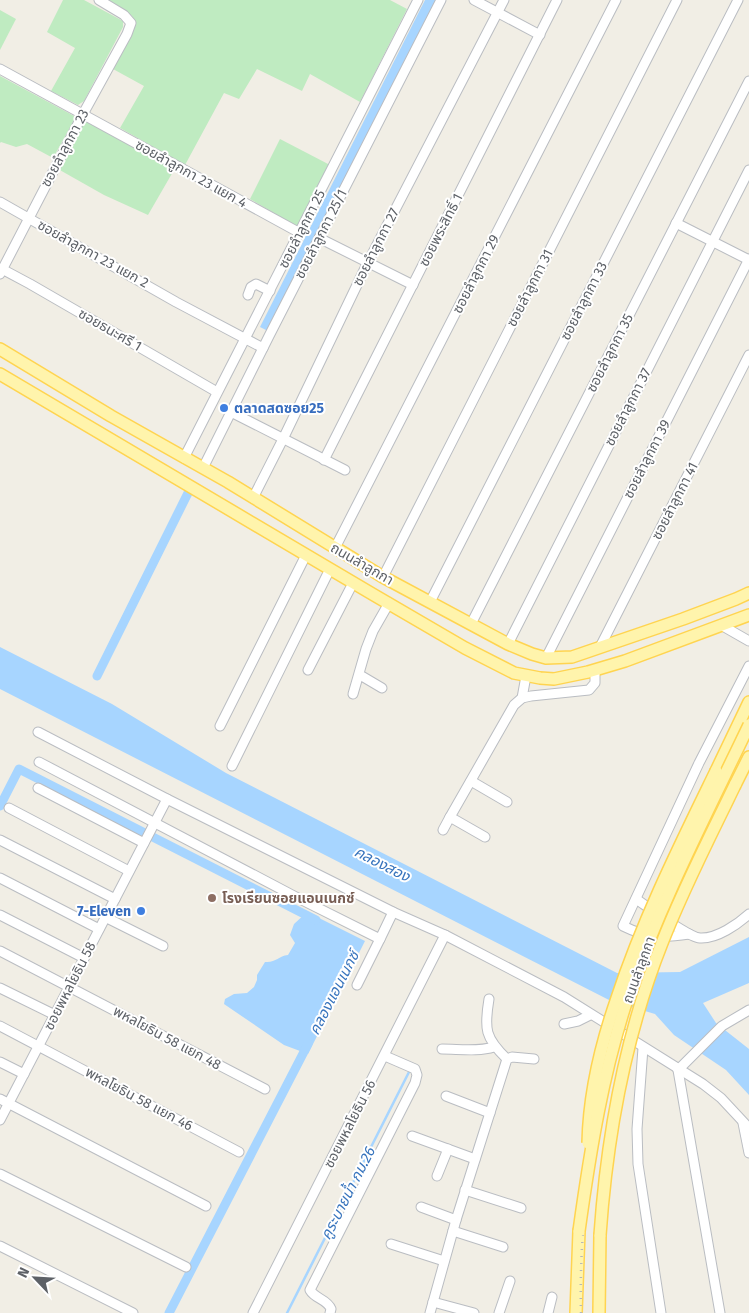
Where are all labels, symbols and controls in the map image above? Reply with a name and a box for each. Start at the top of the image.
street label: ซอยลำลูกกา 23 [37,106,93,190]
street label: ซอยลำลูกกา 23 แยก 4 [132,136,250,212]
street label: ซอยลำลูกกา 25/1 [291,186,351,282]
street label: ซอยลำลูกกา 25 [275,187,329,271]
street label: ซอยพระสิทธิ์ 1 [415,191,467,269]
street label: ซอยลำลูกกา 27 [349,205,403,289]
street label: ซอยลำลูกกา 23 แยก 2 [34,216,152,292]
street label: ซอยลำลูกกา 29 [449,232,503,316]
street label: ซอยลำลูกกา 31 [503,246,557,330]
street label: ซอยลำลูกกา 33 [557,259,611,343]
street label: ซอยธนะศรี 1 [75,305,145,355]
street label: ซอยลำลูกกา 35 [583,311,637,395]
street label: ซอยลำลูกกา 37 [601,365,655,449]
place label: ตลาดสดซอย25 [234,400,325,417]
marker: ตลาดสดซอย25 [218,402,230,414]
street label: ซอยลำลูกกา 39 [620,417,674,501]
street label: ซอยลำลูกกา 41 [648,459,702,543]
street label: ถนนลำลูกกา [328,539,396,589]
water label: คลองสอง [351,842,414,886]
place label: โรงเรียนซอยแอนเนกซ์ [222,890,355,907]
marker: โรงเรียนซอยแอนเนกซ์ [206,892,218,904]
place label: 7-Eleven [77,903,131,920]
marker: 7-Eleven [135,905,147,917]
street label: ถนนลำลูกกา [619,934,659,1006]
street label: ซอยพหลโยธิน 58 [40,939,100,1033]
water label: คลองแอนเนกซ์ [305,945,364,1038]
street label: พหลโยธิน 58 แยก 48 [110,1002,224,1074]
street label: พหลโยธิน 58 แยก 46 [82,1063,196,1135]
street label: ซอยพหลโยธิน 56 [320,1077,380,1171]
water label: คูระบายน้ำ กม.26 [315,1143,379,1242]
north arrow [10,1253,60,1303]
text: N [14,1265,33,1281]

